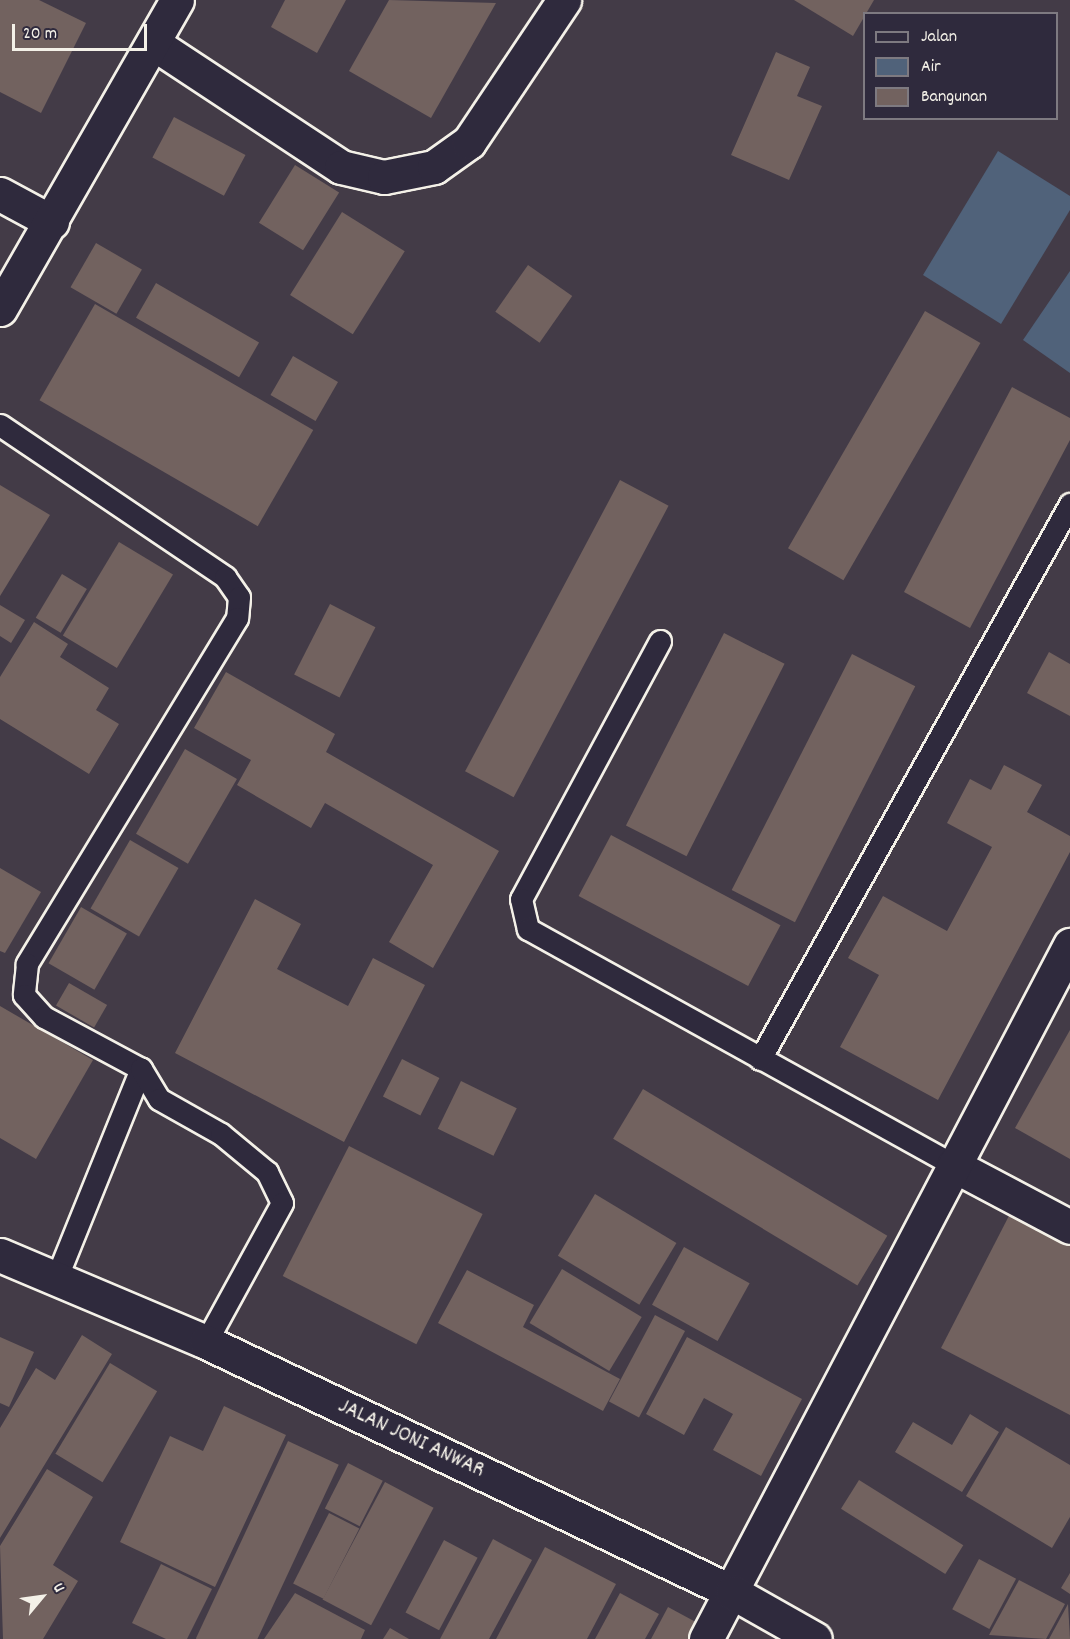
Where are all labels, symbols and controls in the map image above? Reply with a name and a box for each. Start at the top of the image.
scale bar [15,12,150,50]
legend [863,12,1058,120]
text: 20 m [23,22,57,47]
text: Jalan [921,25,957,50]
text: Air [921,55,941,80]
text: Bangunan [921,85,987,110]
street label: JALAN JONI ANWAR [334,1394,488,1484]
north arrow [12,1567,72,1627]
text: U [46,1579,70,1597]

